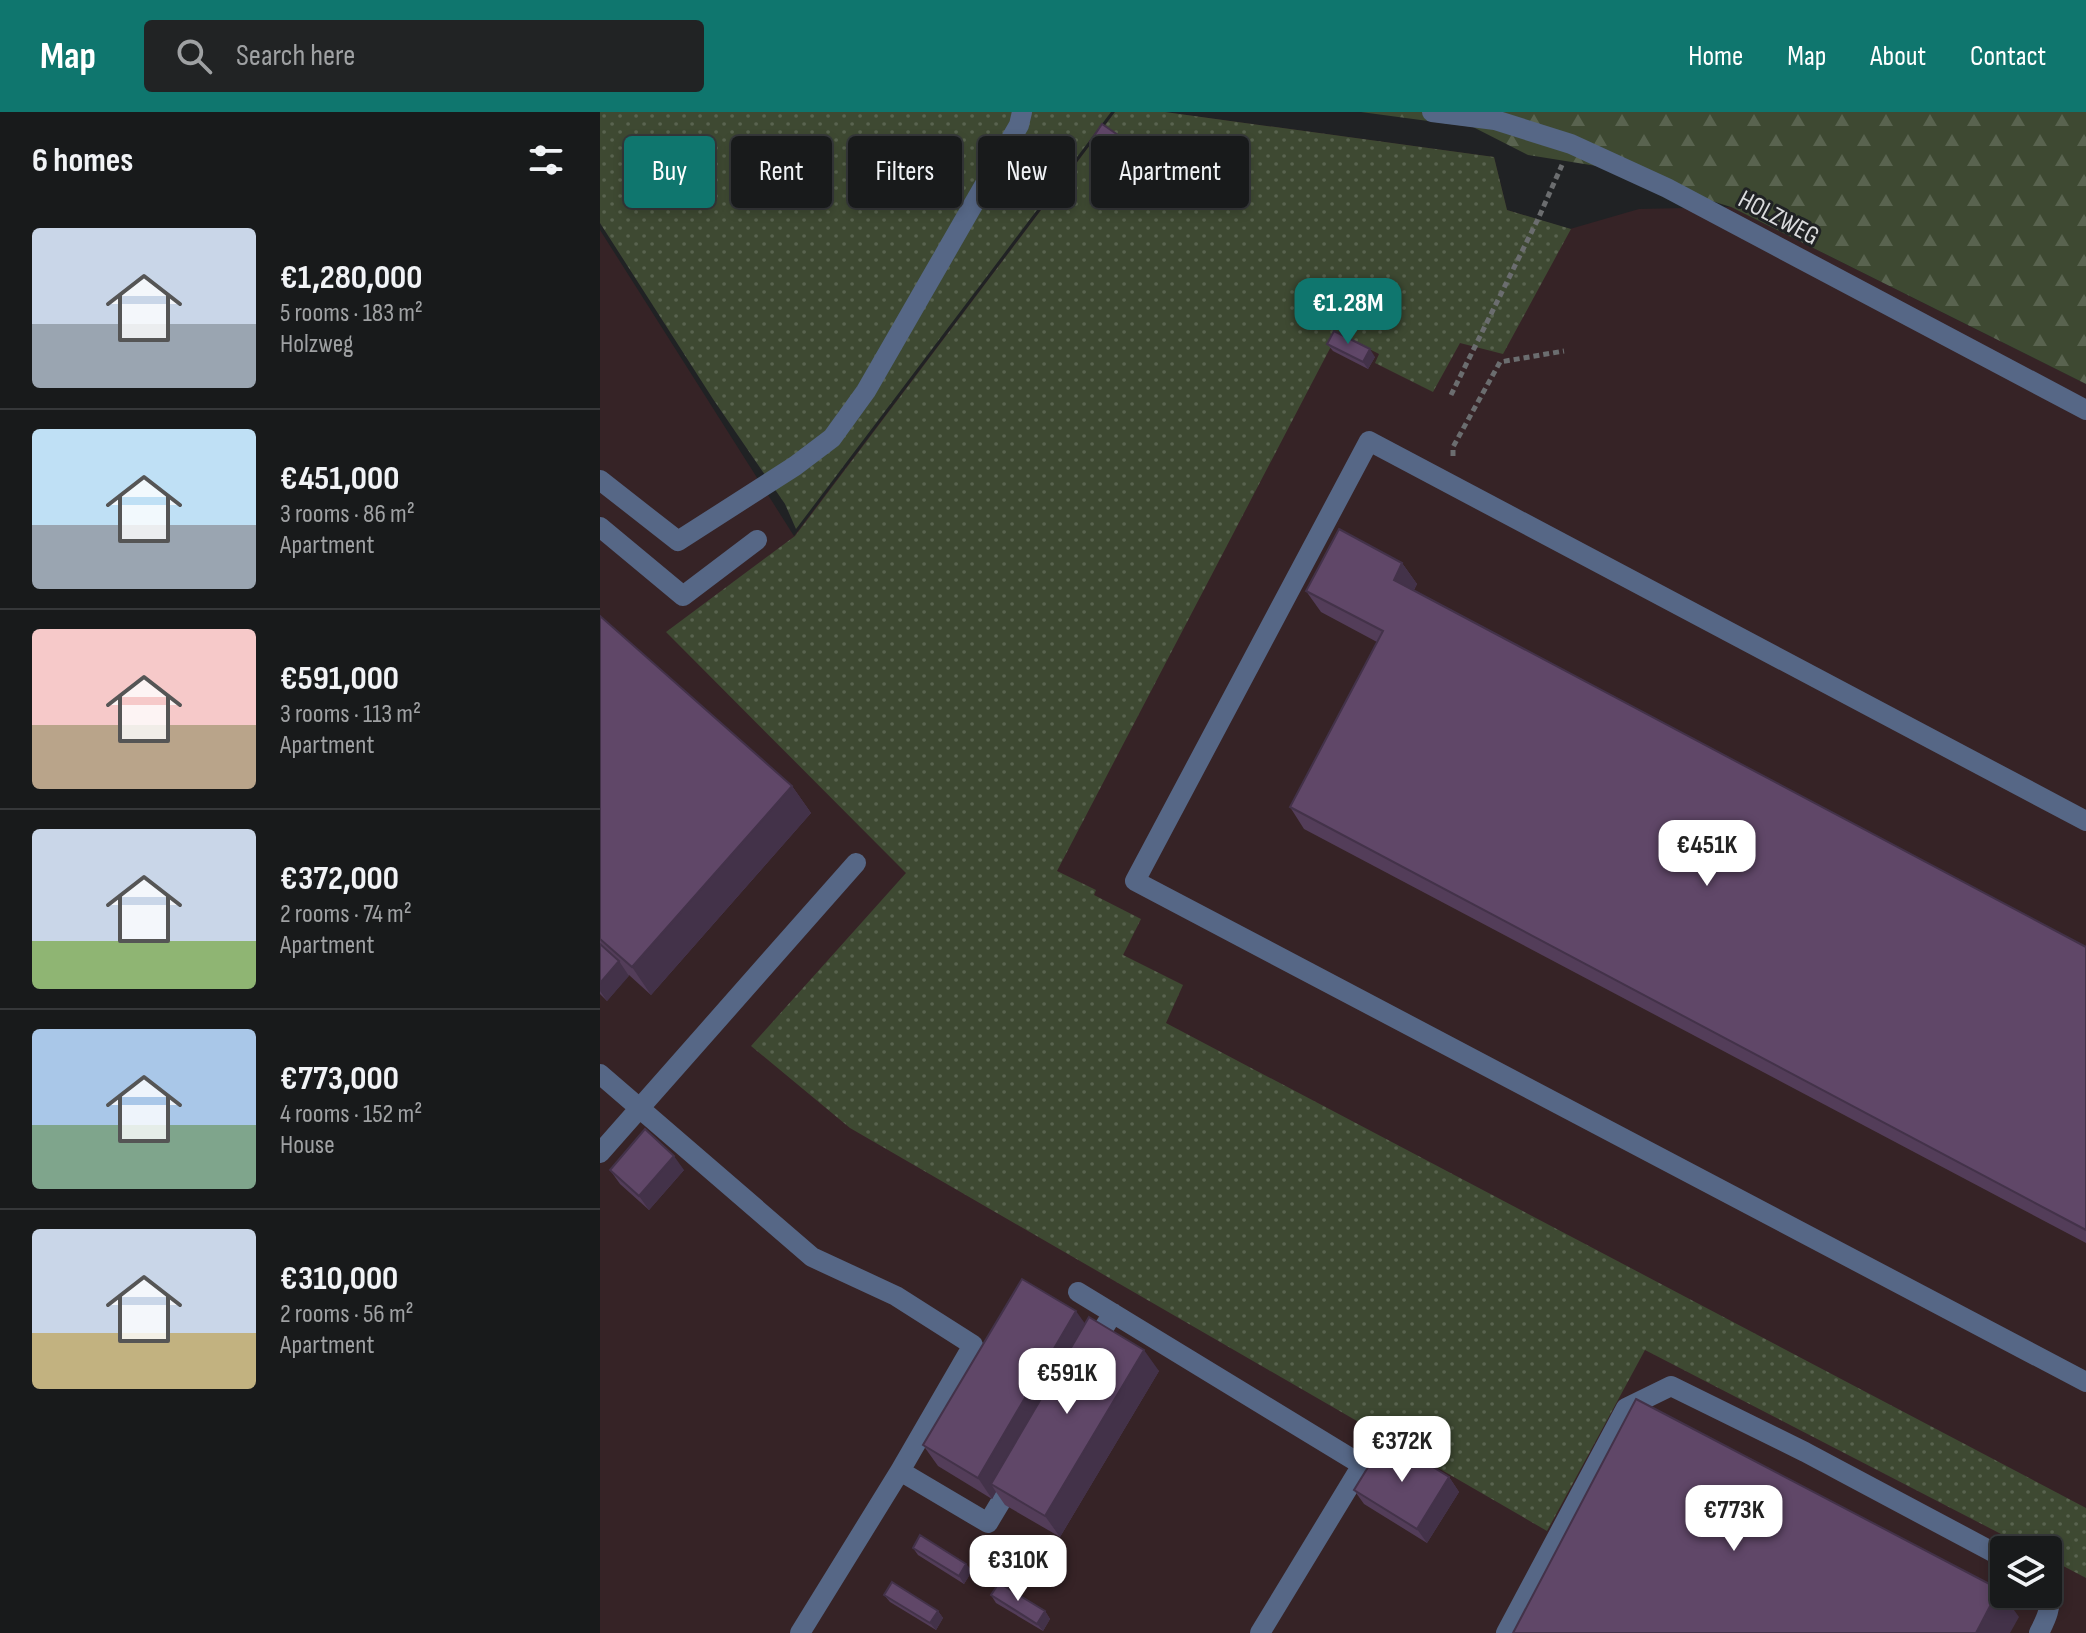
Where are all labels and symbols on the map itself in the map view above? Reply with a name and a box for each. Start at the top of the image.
street label: HOLZWEG [1733,184,1824,252]
pin: €1.28M [1283,278,1413,346]
pin: €451K [1651,820,1763,888]
pin: €591K [1011,1348,1123,1416]
pin: €372K [1346,1416,1458,1484]
pin: €773K [1678,1485,1790,1553]
pin: €310K [962,1535,1074,1603]

